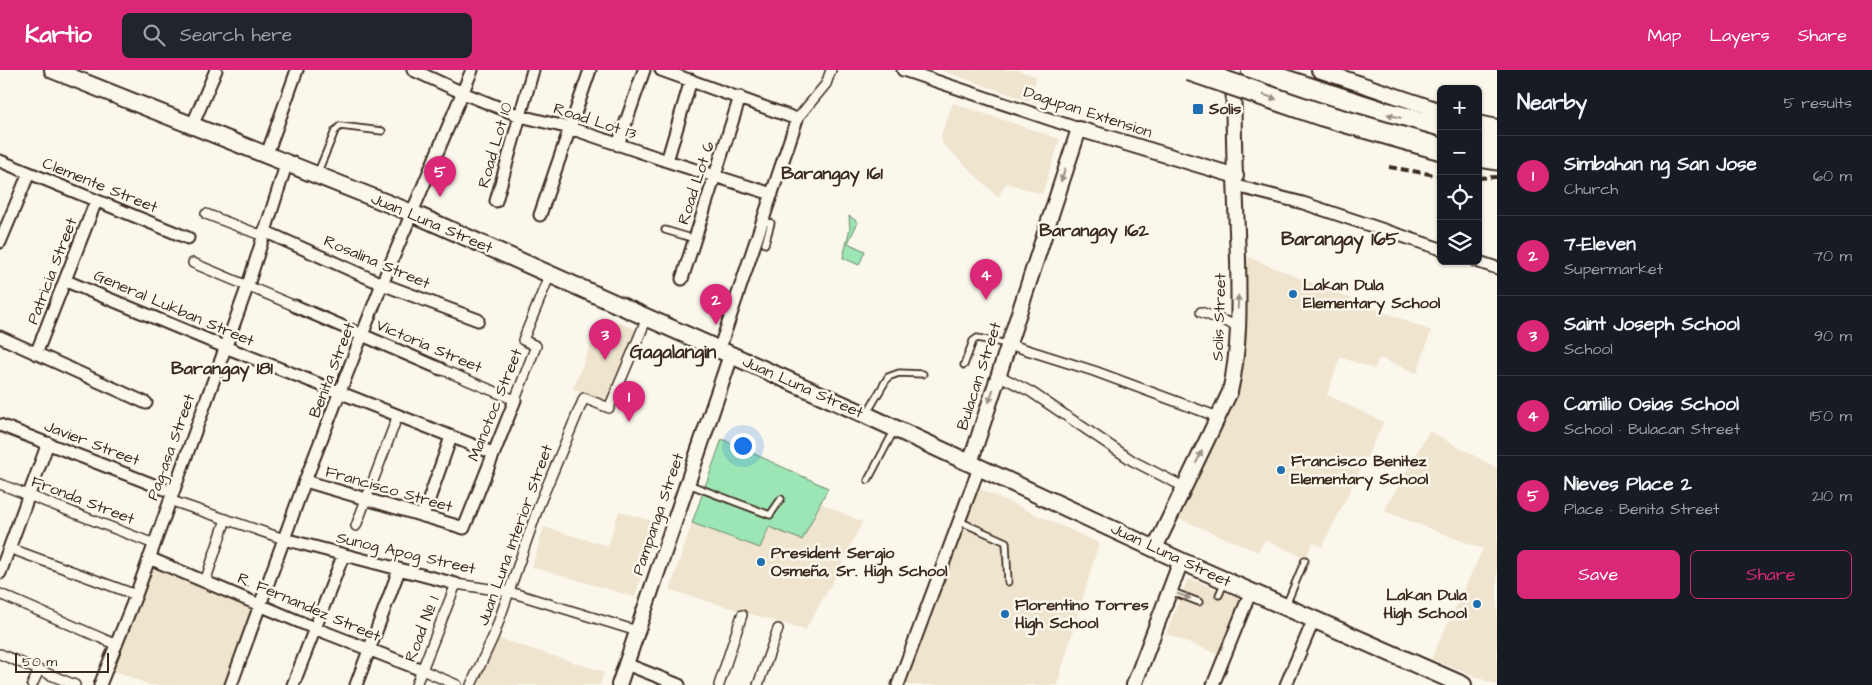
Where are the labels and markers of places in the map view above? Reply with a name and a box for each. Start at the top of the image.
place label: Solis [1208,98,1241,120]
marker: Solis [1191,102,1205,116]
pin: 5 [424,156,456,197]
pin: 4 [970,259,1002,300]
place label: Lakan Dula Elementary School [1303,274,1441,315]
pin: 2 [700,284,732,325]
marker: Lakan Dula Elementary School [1287,288,1299,300]
pin: 3 [589,319,621,360]
pin: 1 [613,381,645,422]
place label: Francisco Benitez Elementary School [1291,450,1429,491]
marker: Francisco Benitez Elementary School [1275,464,1287,476]
place label: President Sergio Osmeña, Sr. High School [771,542,948,584]
marker: President Sergio Osmeña, Sr. High School [755,556,767,568]
place label: Lakan Dula High School [1383,584,1468,626]
place label: Florentino Torres High School [1015,594,1149,636]
marker: Lakan Dula High School [1471,598,1483,610]
marker: Florentino Torres High School [999,608,1011,620]

